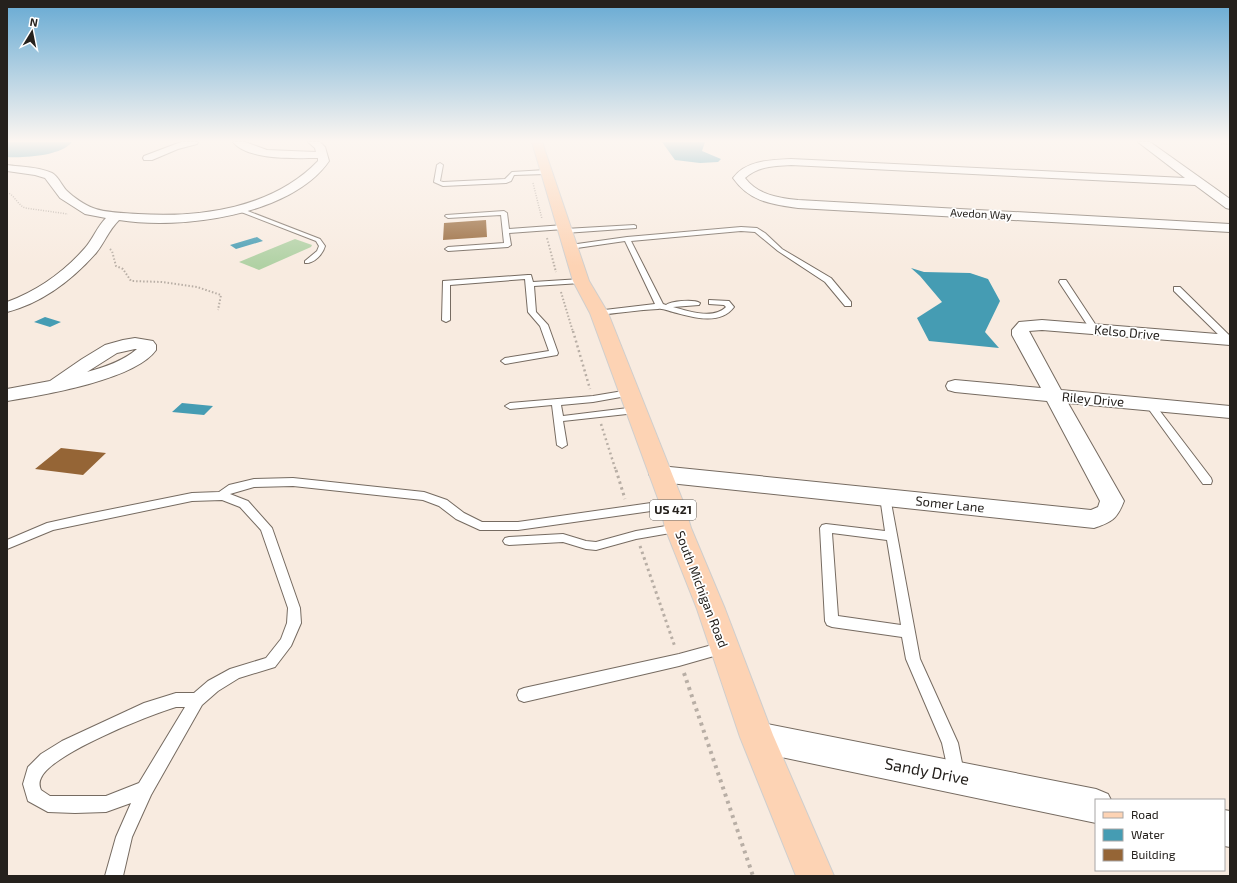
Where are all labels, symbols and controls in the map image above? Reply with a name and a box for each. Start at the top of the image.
north arrow [12,12,52,52]
text: N [29,15,39,29]
street label: Avedon Way [950,205,1012,222]
street label: Kelso Drive [1093,321,1161,343]
street label: Riley Drive [1061,388,1125,410]
street label: Somer Lane [915,492,985,516]
road number: US 421 [650,500,696,520]
street label: South Michigan Road [672,528,732,650]
street label: Sandy Drive [883,753,971,788]
legend [1095,799,1225,871]
text: Road [1131,807,1159,821]
text: Water [1131,827,1165,841]
text: Building [1131,847,1176,861]

